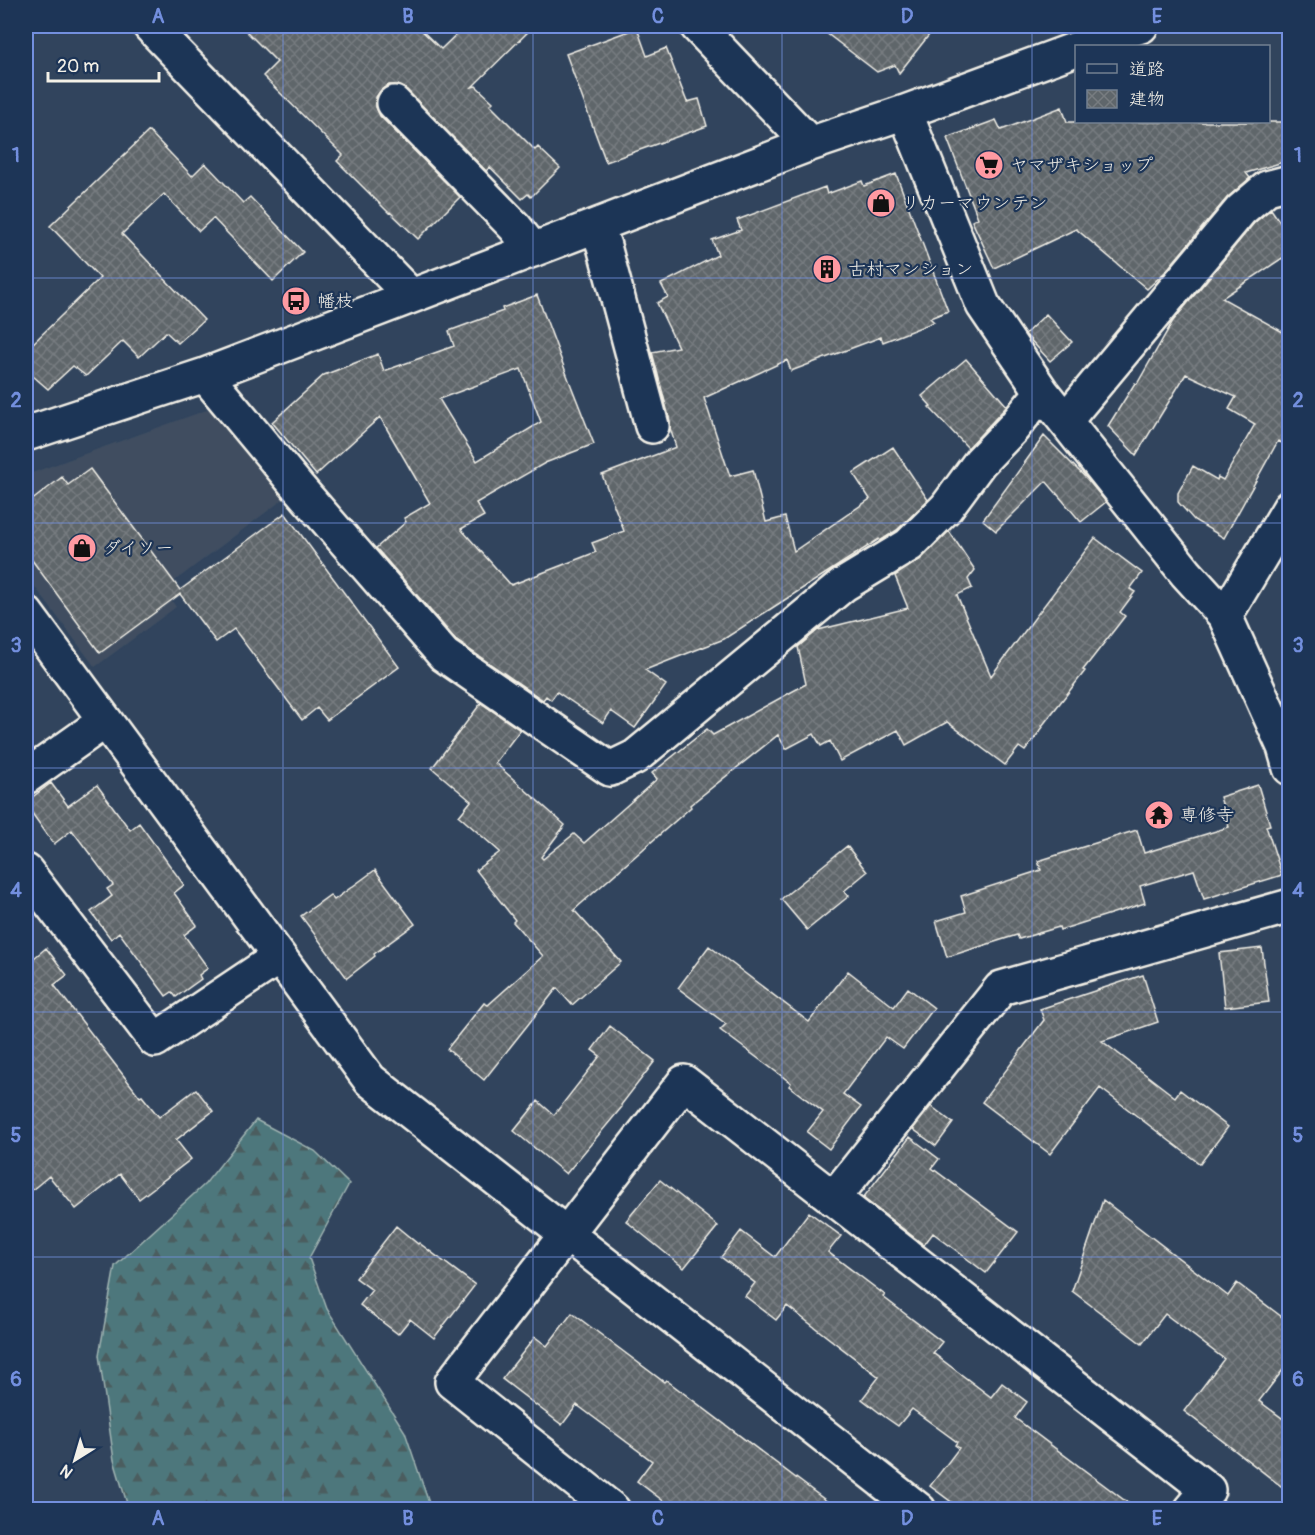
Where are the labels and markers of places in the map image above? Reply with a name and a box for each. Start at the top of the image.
supermarket icon: ヤマザキショップ [973,149,1005,181]
place label: ヤマザキショップ [1010,154,1153,177]
shop icon: リカーマウンテン [865,187,897,219]
place label: リカーマウンテン [902,192,1047,215]
building icon: 古村マンション [811,253,843,285]
place label: 古村マンション [848,258,973,281]
bus stop icon: 幡枝 [280,285,312,317]
place label: 幡枝 [317,290,353,313]
shop icon: ダイソー [66,532,98,564]
place label: ダイソー [103,537,173,560]
temple icon: 専修寺 [1143,799,1175,831]
place label: 専修寺 [1180,804,1234,827]

